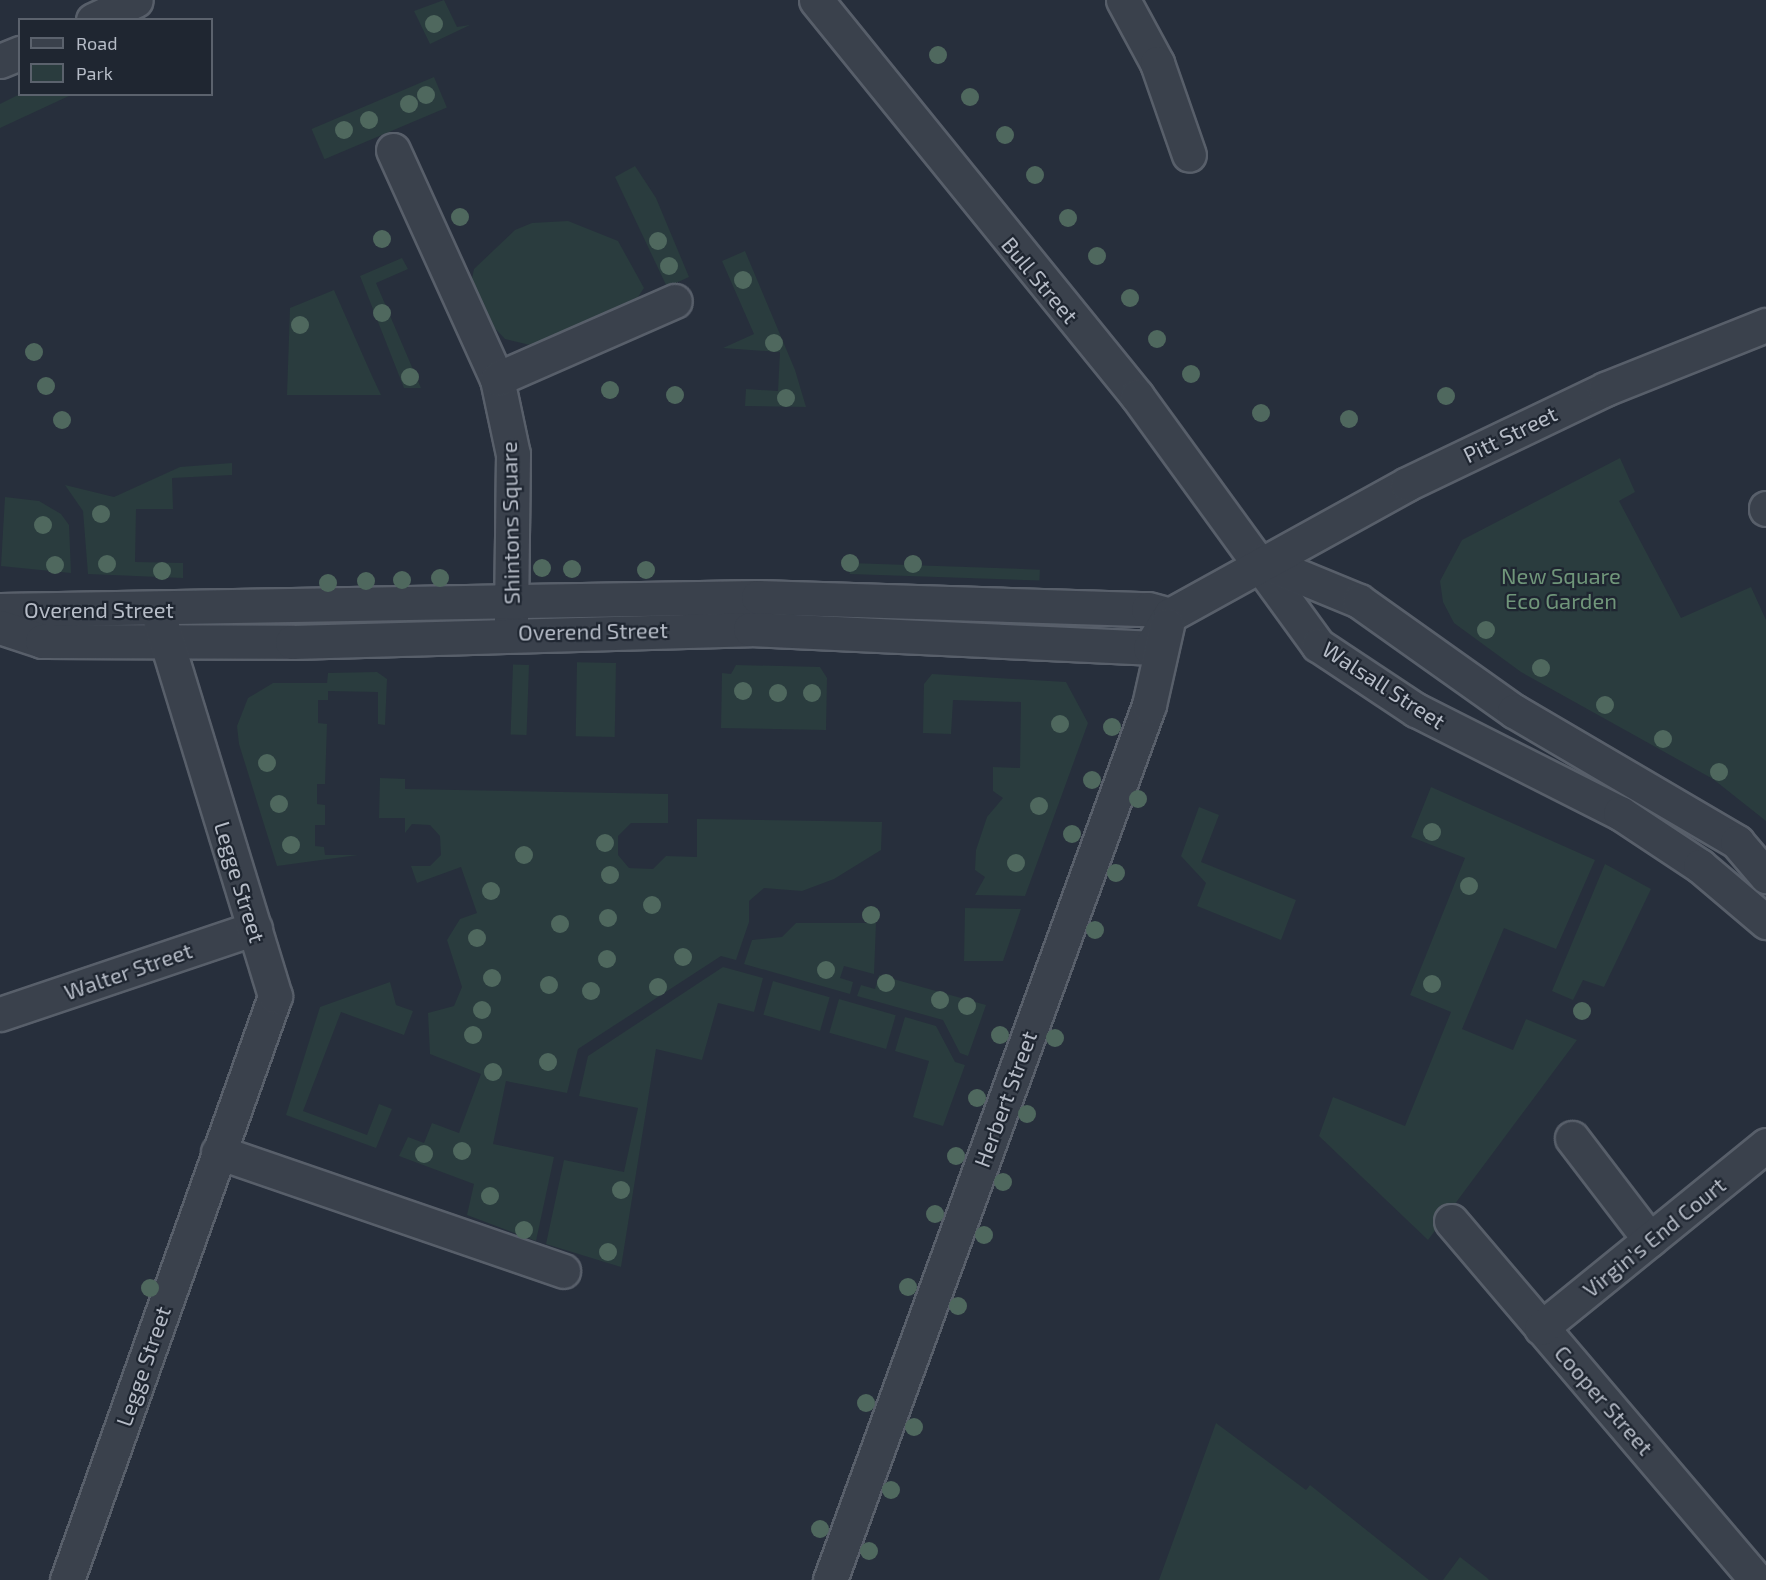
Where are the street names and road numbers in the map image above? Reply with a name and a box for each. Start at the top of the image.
street label: Bull Street [996,231,1084,329]
street label: Pitt Street [1459,400,1561,468]
street label: Shintons Square [495,441,525,605]
street label: Overend Street [24,597,174,623]
street label: Overend Street [518,616,668,646]
street label: Walsall Street [1317,635,1451,735]
street label: Legge Street [209,818,271,946]
street label: Walter Street [60,937,196,1005]
street label: Herbert Street [968,1027,1042,1171]
street label: Virgin's End Court [1577,1171,1731,1303]
street label: Legge Street [110,1302,176,1430]
street label: Cooper Street [1549,1340,1659,1460]

